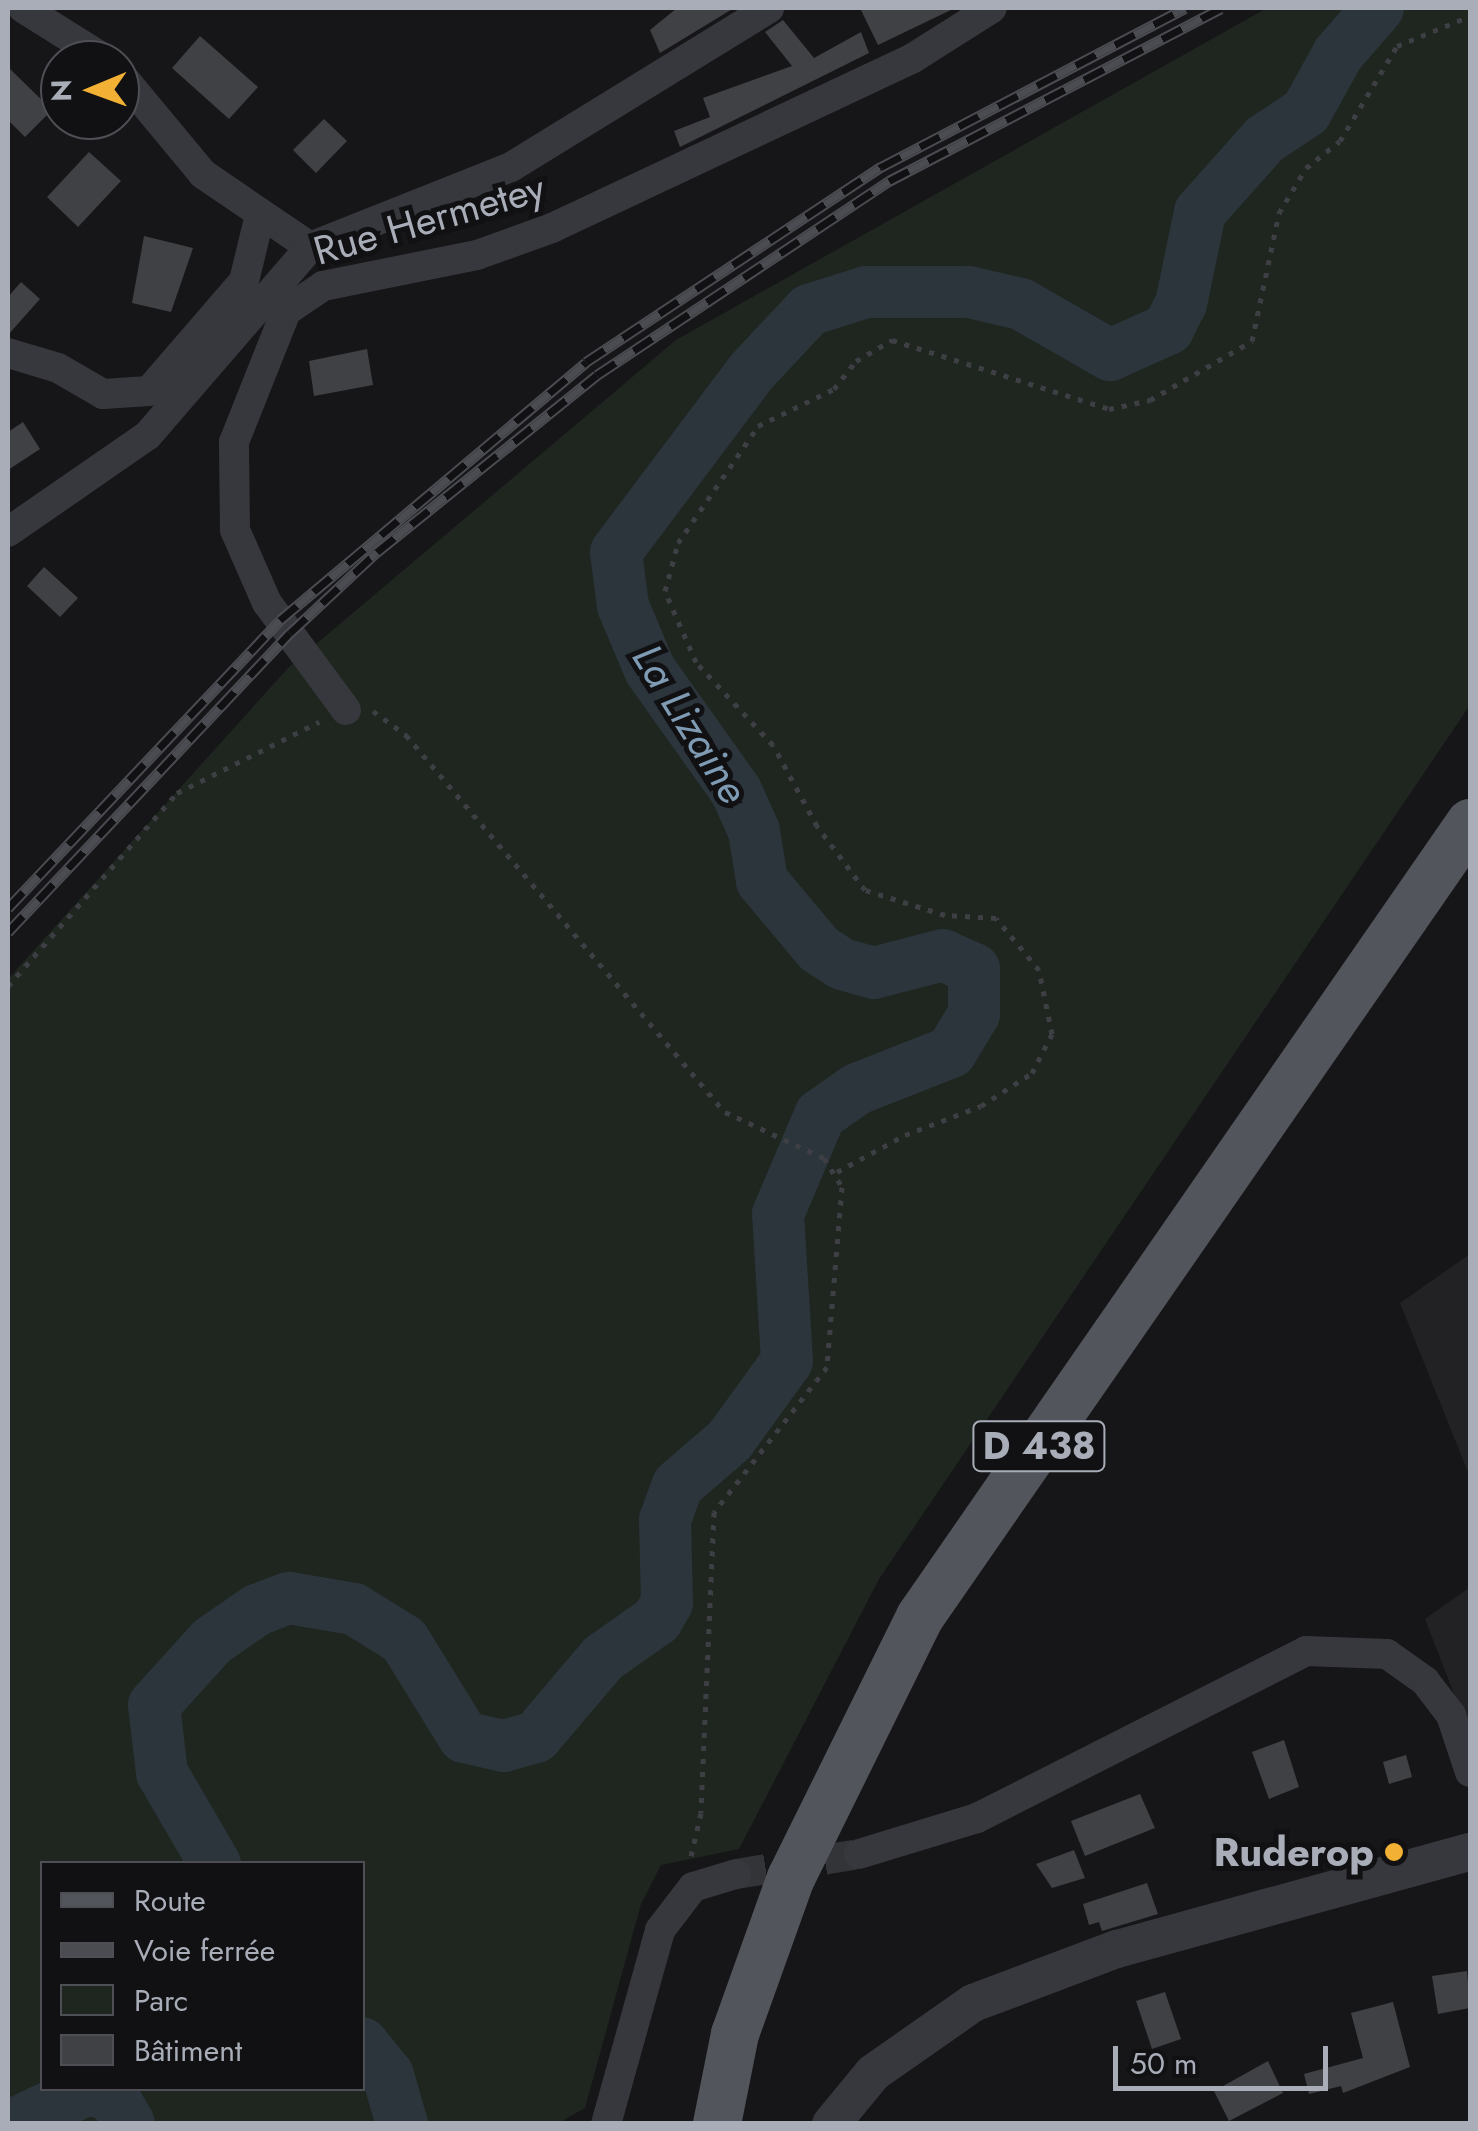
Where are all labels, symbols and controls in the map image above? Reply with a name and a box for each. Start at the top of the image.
north arrow [40,40,140,140]
text: N [41,79,82,102]
street label: Rue Hermetey [308,163,550,275]
water label: La Lizaine [621,635,759,813]
road number: D 438 [972,1413,1106,1479]
place label: Ruderop [1213,1828,1374,1876]
marker: Ruderop [1383,1841,1405,1863]
legend [40,1861,365,2091]
text: Route [134,1879,206,1922]
text: Voie ferrée [134,1929,275,1972]
text: Parc [134,1979,188,2022]
scale bar [1118,2026,1333,2088]
text: Bâtiment [134,2029,242,2072]
text: 50 m [1130,2042,1197,2085]

